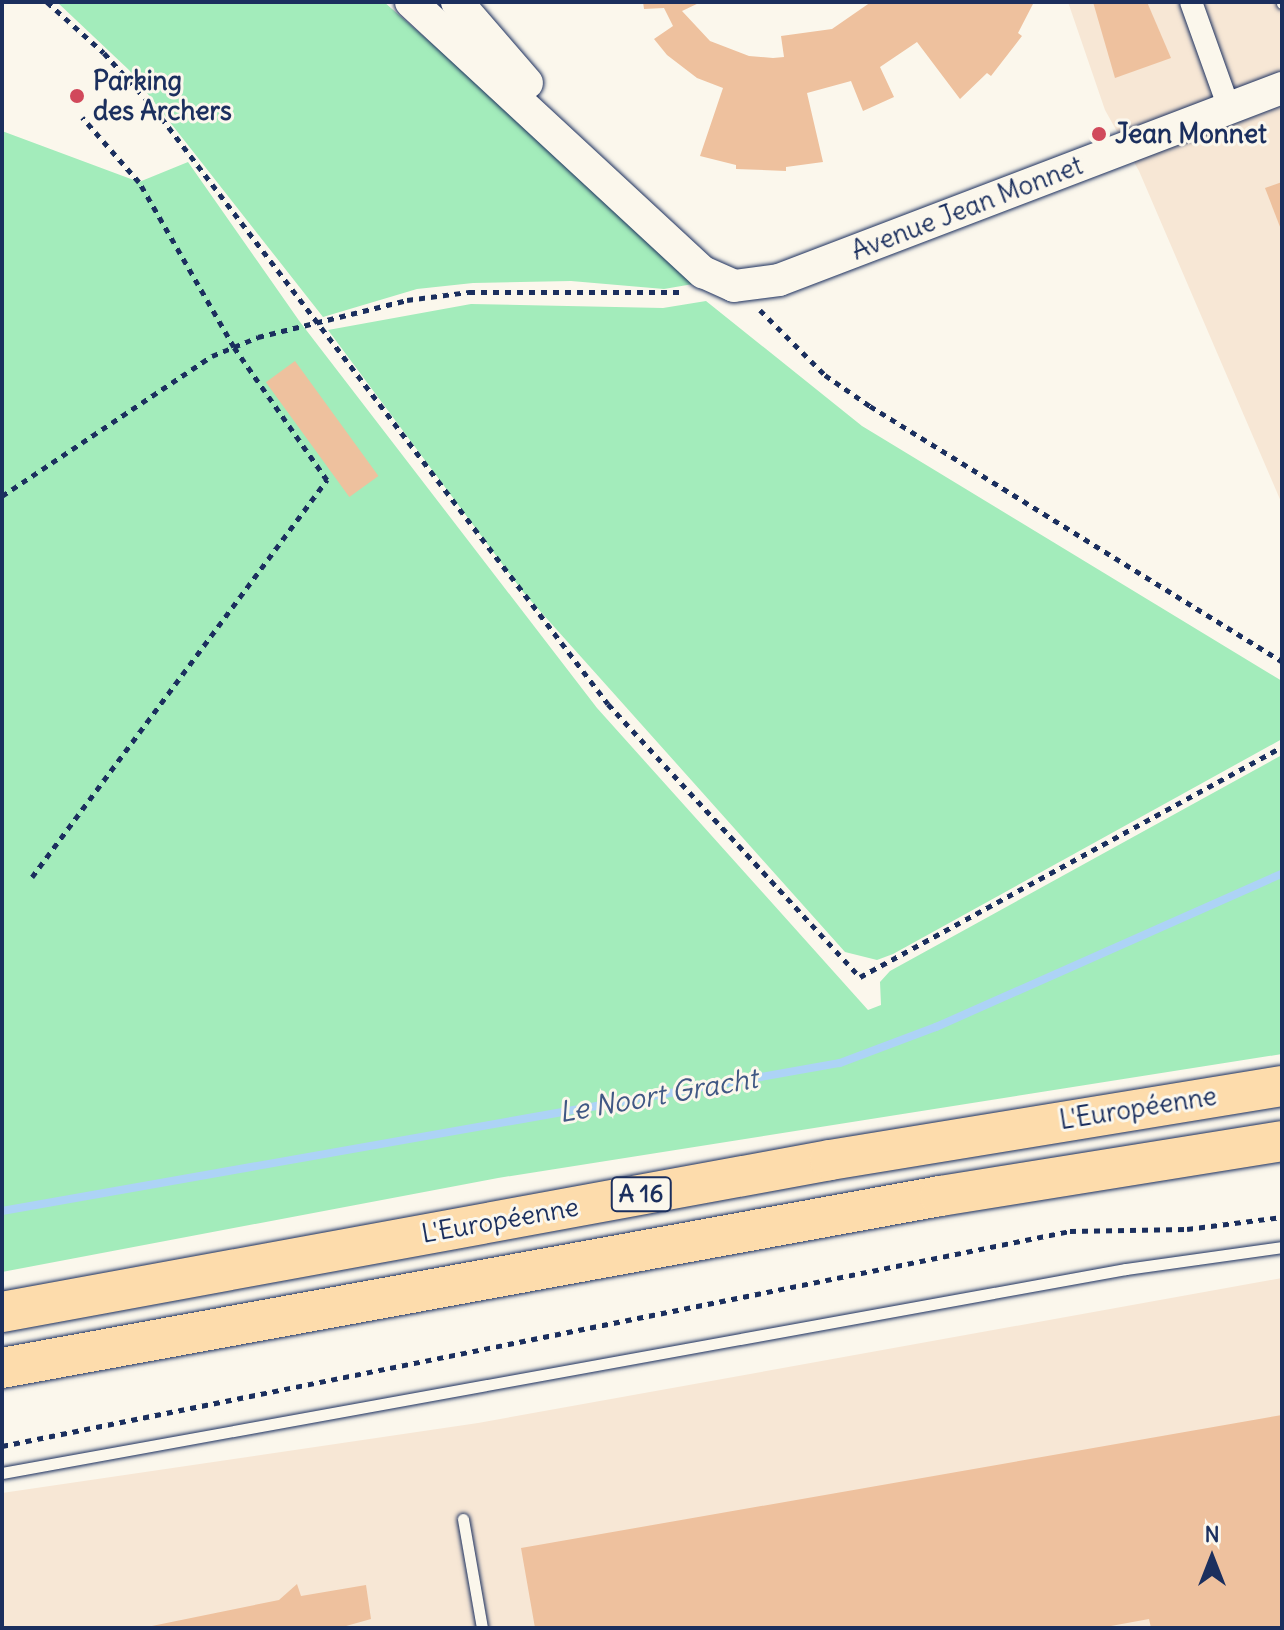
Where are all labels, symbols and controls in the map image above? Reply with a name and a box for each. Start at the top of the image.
place label: Parking des Archers [93,65,232,126]
marker: Parking des Archers [68,87,86,105]
place label: Jean Monnet [1115,118,1267,150]
marker: Jean Monnet [1090,125,1108,143]
street label: Avenue Jean Monnet [847,150,1087,266]
water label: Le Noort Gracht [556,1061,760,1129]
street label: L'Européenne [1057,1080,1219,1136]
road number: A 16 [609,1174,673,1214]
street label: L'Européenne [419,1191,581,1249]
north arrow [1172,1518,1252,1598]
text: N [1204,1520,1220,1548]

